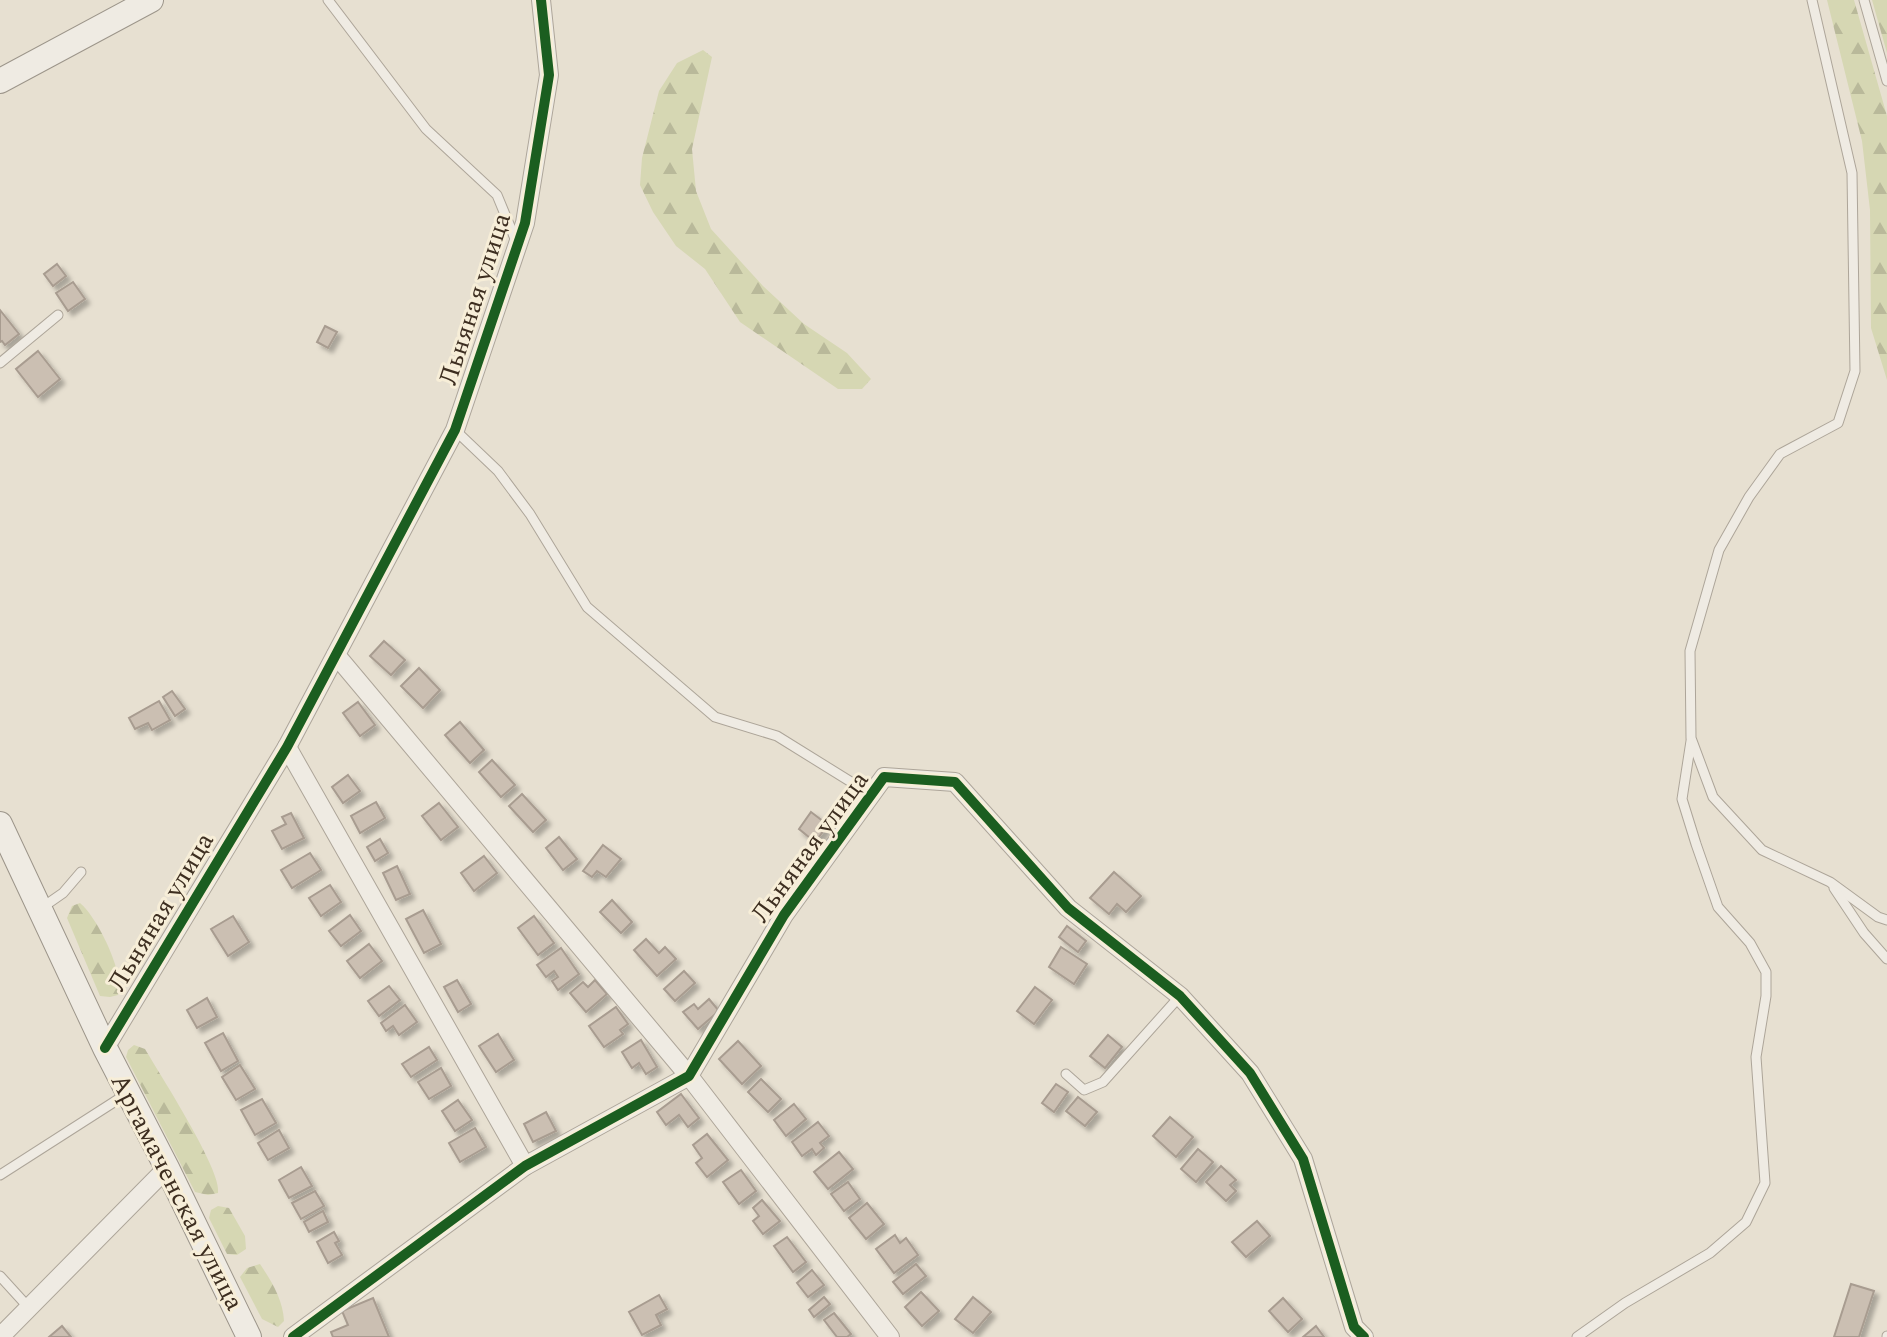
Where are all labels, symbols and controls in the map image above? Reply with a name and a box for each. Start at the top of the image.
street label: Льняная улица [428,207,522,391]
street label: Льняная улица [741,762,879,931]
street label: Льняная улица [98,824,225,999]
street label: Аргамаченская улица [100,1066,254,1318]

